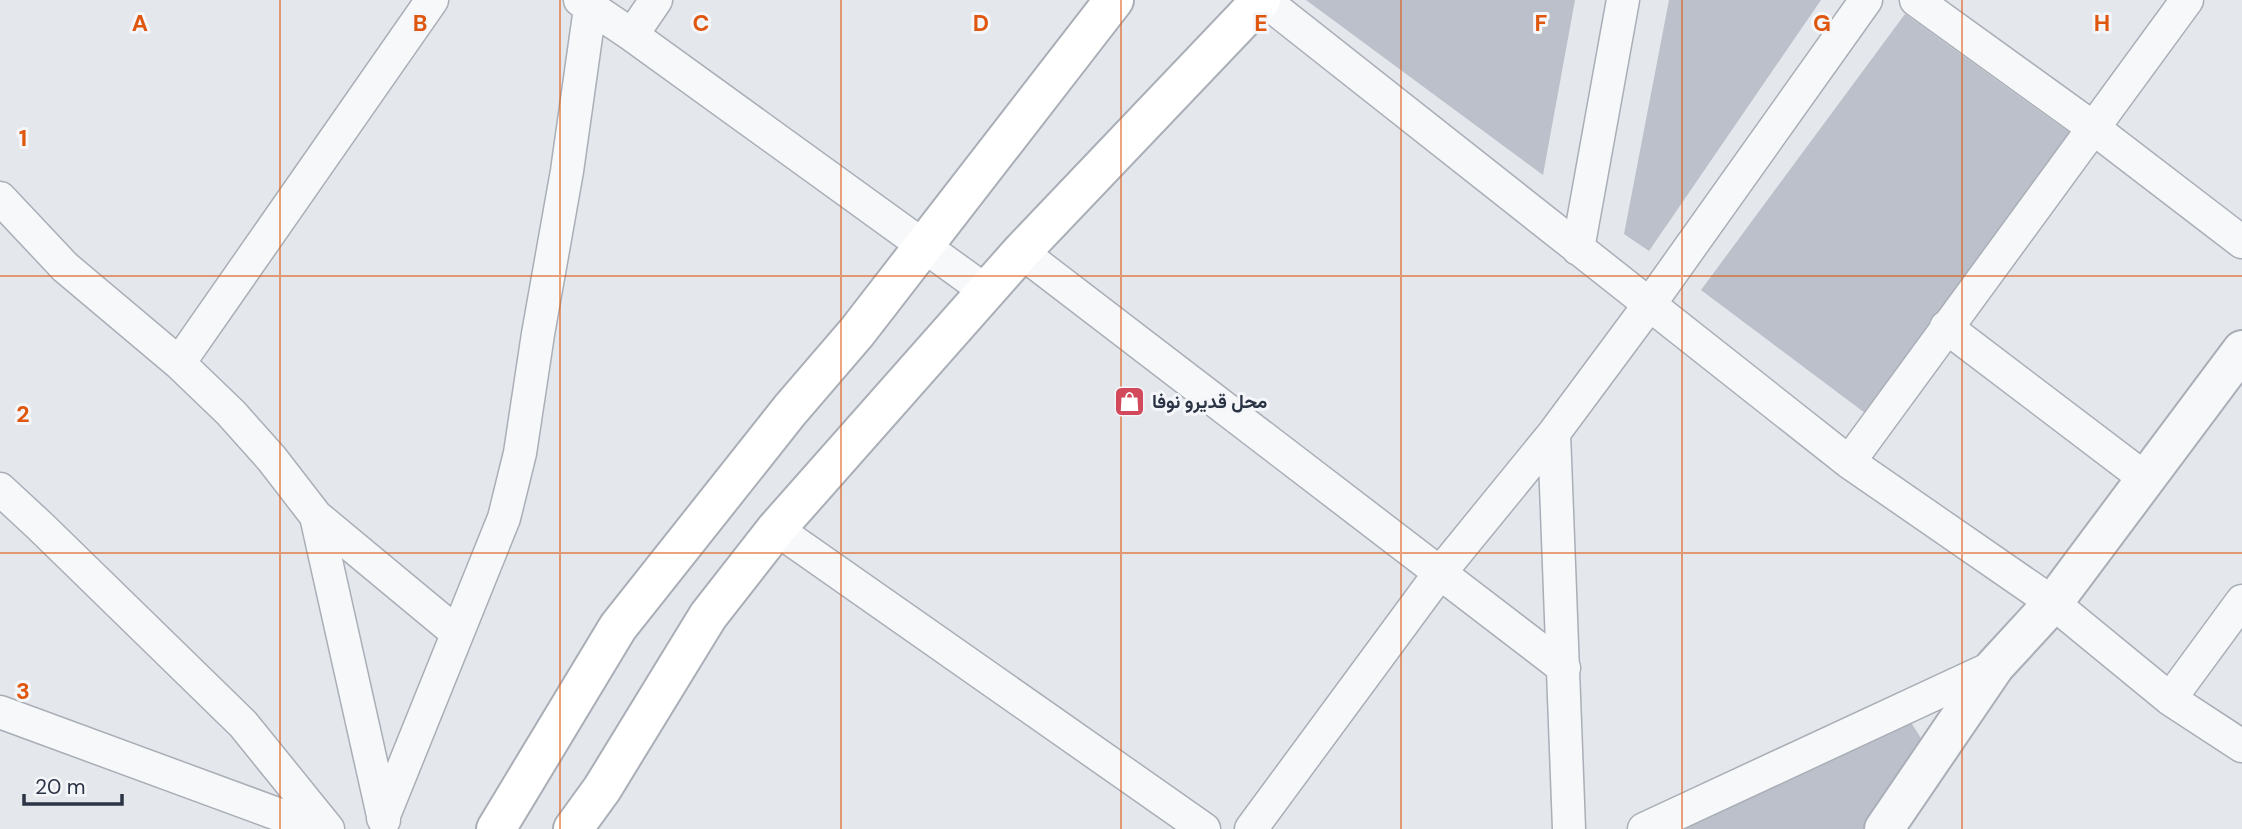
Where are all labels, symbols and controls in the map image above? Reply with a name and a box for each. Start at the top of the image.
text: A [132,8,148,38]
text: B [413,8,427,38]
text: C [693,8,709,38]
text: D [973,8,989,38]
text: E [1254,8,1268,38]
text: F [1535,8,1548,38]
text: G [1813,8,1831,38]
text: H [2094,8,2110,38]
text: 1 [19,123,27,153]
shop icon: محل قديرو نوفا [1112,384,1146,418]
place label: محل قديرو نوفا [1152,389,1267,414]
text: 2 [16,399,30,429]
text: 3 [16,676,30,706]
scale bar [24,762,122,806]
text: 20 m [35,773,86,801]

